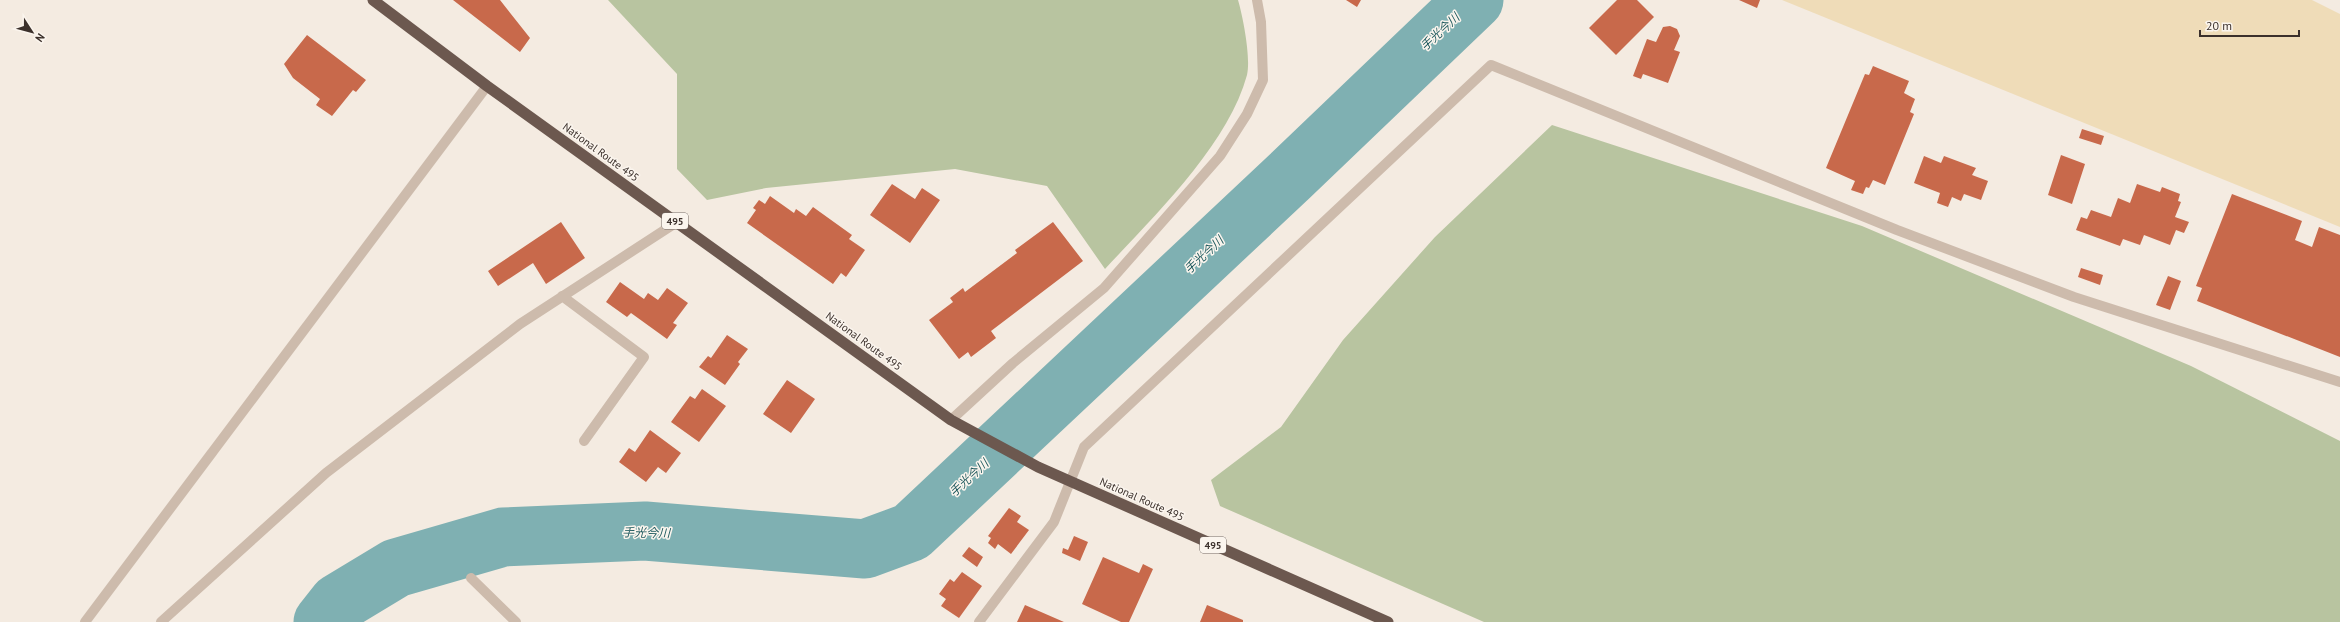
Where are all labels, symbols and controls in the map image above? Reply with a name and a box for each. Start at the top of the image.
water label: 手光今川 [1417,8,1464,53]
north arrow [12,12,52,52]
scale bar [2200,12,2299,38]
text: 20 m [2206,18,2232,33]
text: N [32,31,48,45]
street label: National Route 495 [560,120,642,184]
road number: 495 [662,213,688,229]
water label: 手光今川 [1181,231,1228,276]
street label: National Route 495 [823,309,905,373]
water label: 手光今川 [946,454,993,499]
street label: National Route 495 [1098,474,1186,524]
water label: 手光今川 [622,525,672,540]
road number: 495 [1200,537,1226,553]

